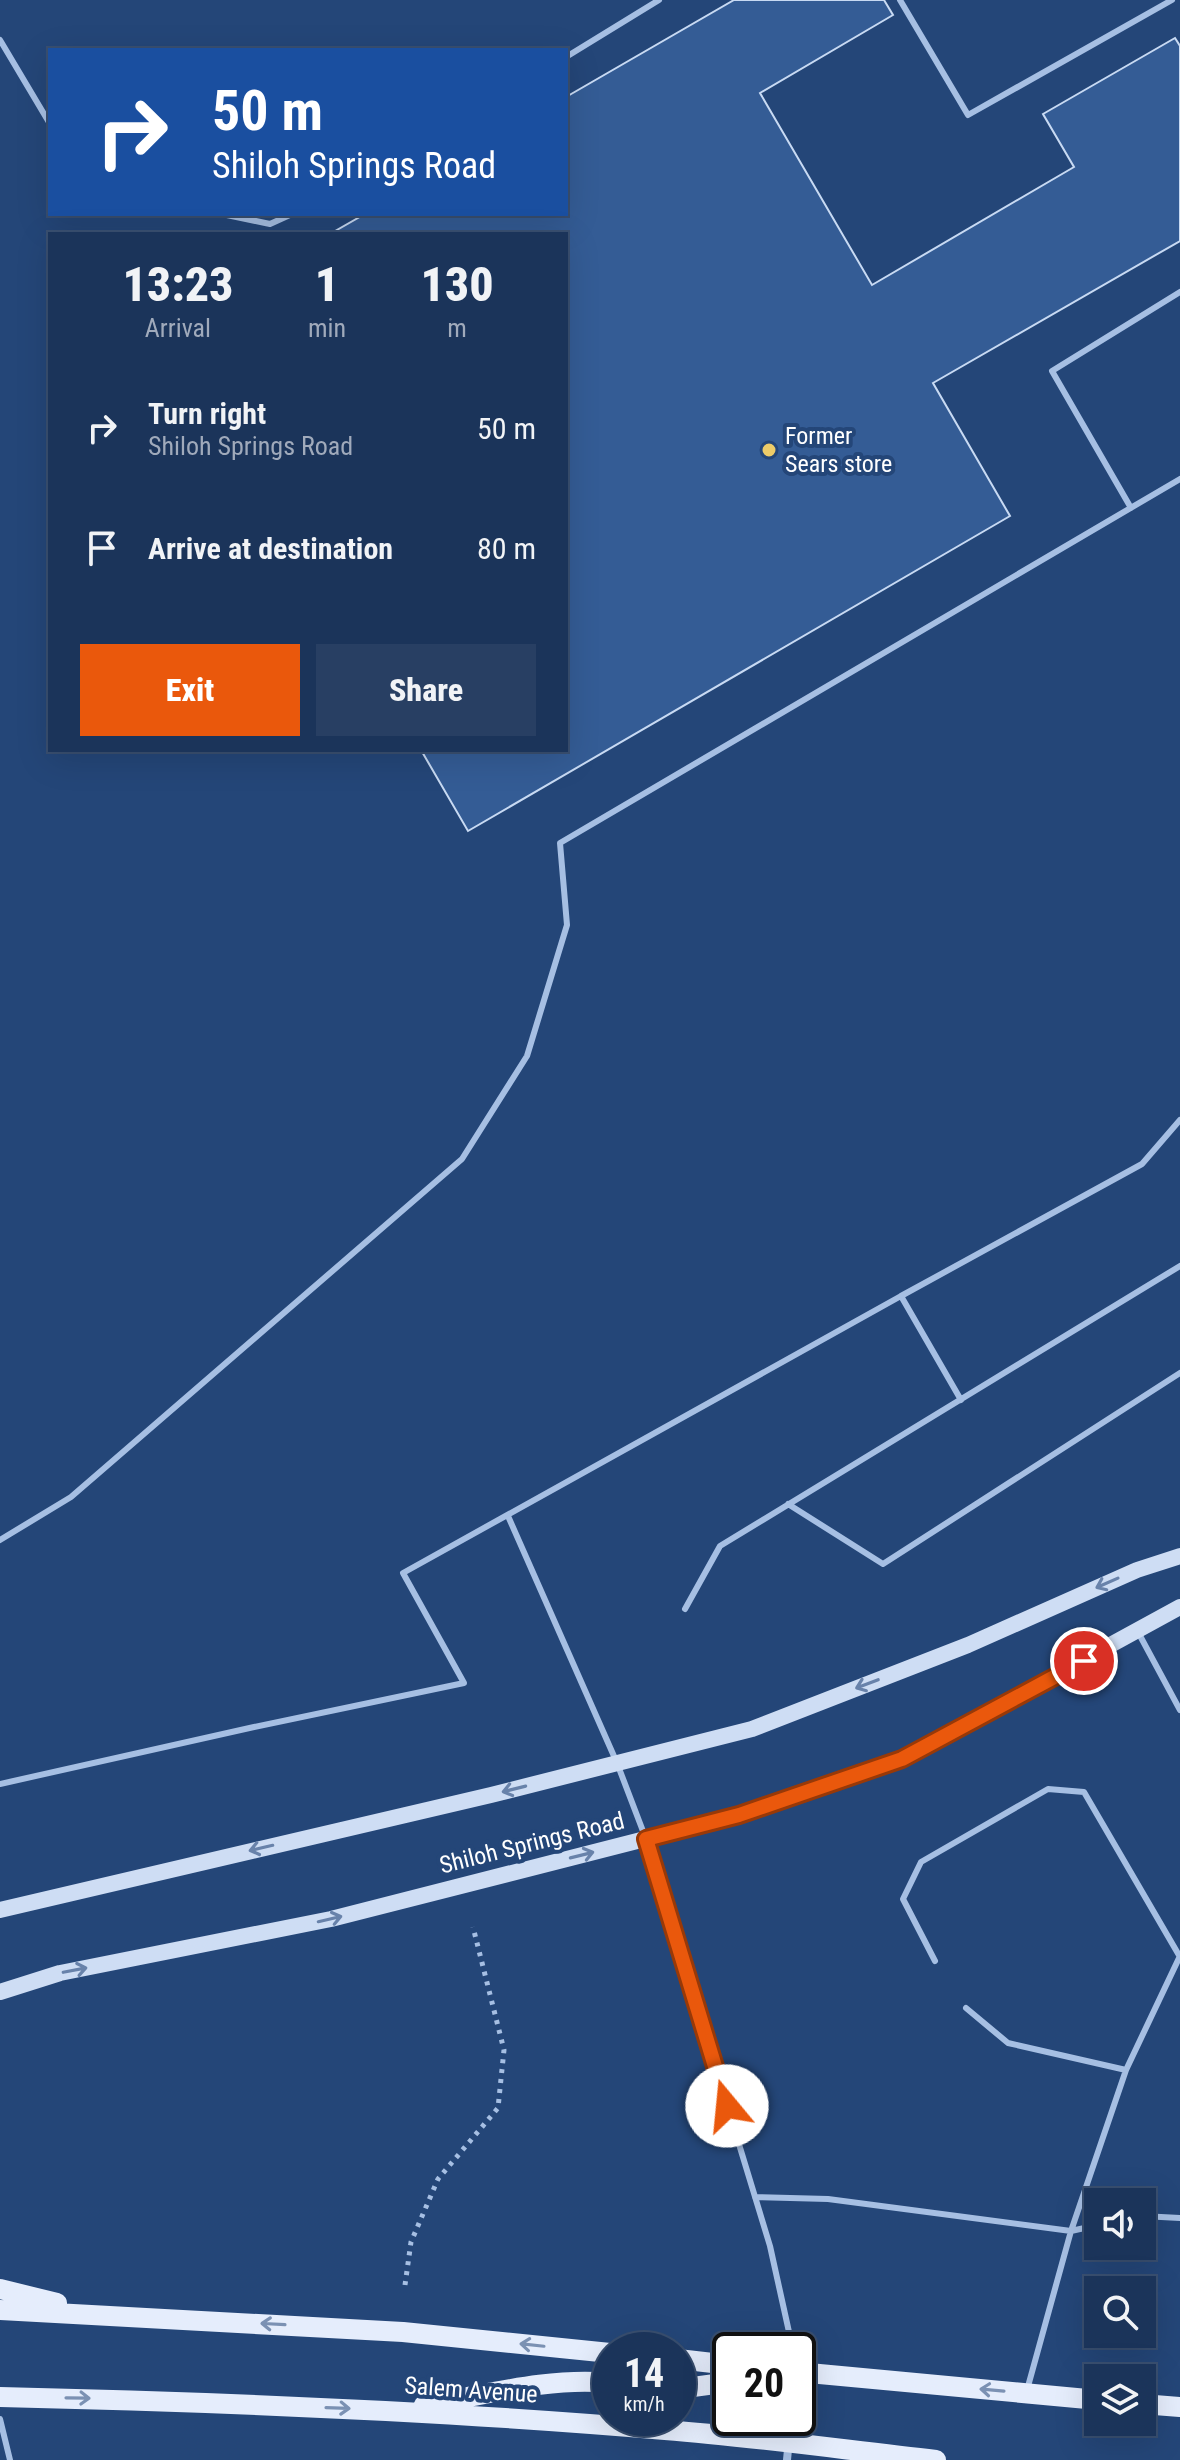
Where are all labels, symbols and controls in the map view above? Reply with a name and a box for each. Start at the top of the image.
text: 50 m [212,78,323,144]
icon: right [80,80,184,184]
text: Shiloh Springs Road [212,145,496,187]
text: 13:23 [122,256,234,313]
text: 1 [315,256,339,313]
text: 130 [420,256,494,313]
text: Arrival [145,313,211,343]
text: min [308,313,346,343]
text: m [447,313,467,343]
text: Turn right [148,396,266,431]
icon: right [80,406,124,450]
text: 50 m [477,411,536,446]
place label: Former Sears store [785,422,892,478]
text: Shiloh Springs Road [148,431,353,461]
marker: Former Sears store [760,441,778,459]
icon: arrive [80,526,124,570]
text: Arrive at destination [148,531,393,566]
text: 80 m [477,531,536,566]
button: Exit [80,644,300,736]
button: Share [316,644,536,736]
one-way arrow [1095,1576,1119,1591]
pin [1050,1627,1118,1695]
icon: arrive [1062,1639,1106,1683]
one-way arrow [856,1678,880,1692]
one-way arrow [501,1783,527,1798]
street label: Shiloh Springs Road [437,1807,627,1879]
one-way arrow [248,1841,274,1856]
one-way arrow [568,1847,594,1862]
one-way arrow [316,1911,342,1926]
one-way arrow [62,1962,87,1977]
position arrow [685,2064,769,2148]
map controls [1084,2188,1156,2436]
button: sound [1084,2188,1156,2260]
button: search [1084,2276,1156,2348]
one-way arrow [260,2317,287,2332]
speed limit sign: 20 [712,2332,816,2436]
one-way arrow [519,2337,546,2352]
text: 14 [624,2350,664,2397]
button: layers [1084,2364,1156,2436]
street label: Salem Avenue [403,2371,539,2409]
one-way arrow [980,2382,1006,2397]
one-way arrow [64,2391,91,2406]
text: km/h [623,2392,665,2416]
one-way arrow [324,2401,351,2416]

